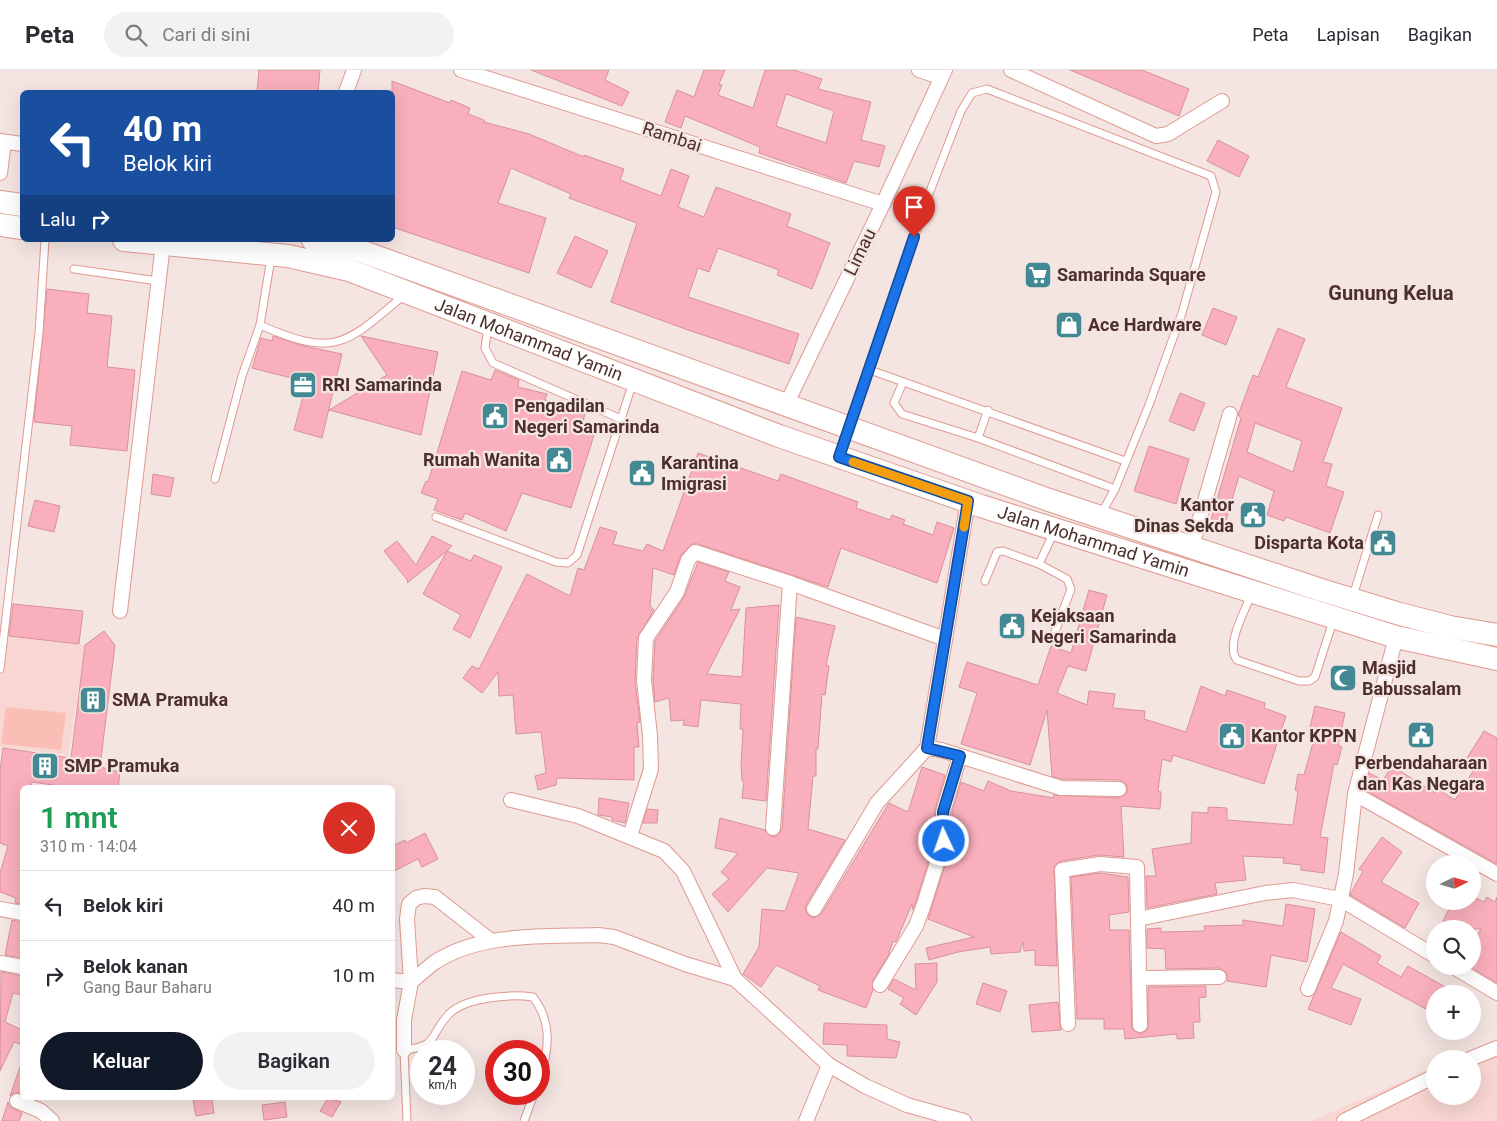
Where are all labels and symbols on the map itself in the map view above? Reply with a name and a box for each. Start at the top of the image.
street label: Rambai [640,117,704,156]
pin [893,186,935,237]
street label: Limau [839,225,880,279]
supermarket icon: Samarinda Square [1023,260,1053,290]
place label: Samarinda Square [1057,264,1206,285]
district label: Gunung Kelua [1328,281,1454,305]
street label: Jalan Mohammad Yamin [432,293,626,385]
shop icon: Ace Hardware [1054,310,1084,340]
place label: Ace Hardware [1088,314,1202,335]
office icon: RRI Samarinda [288,370,318,400]
place label: RRI Samarinda [322,374,442,395]
place label: Pengadilan Negeri Samarinda [514,395,660,437]
public building icon: Pengadilan Negeri Samarinda [480,401,510,431]
public building icon: Rumah Wanita [544,445,574,475]
place label: Rumah Wanita [423,449,540,470]
place label: Karantina Imigrasi [661,452,739,494]
public building icon: Karantina Imigrasi [627,458,657,488]
place label: Kantor Dinas Sekda [1134,494,1234,536]
public building icon: Kantor Dinas Sekda [1238,500,1268,530]
street label: Jalan Mohammad Yamin [995,501,1192,581]
public building icon: Disparta Kota [1368,528,1398,558]
place label: Disparta Kota [1254,532,1364,553]
place label: Kejaksaan Negeri Samarinda [1031,605,1177,647]
public building icon: Kejaksaan Negeri Samarinda [997,611,1027,641]
place label: Masjid Babussalam [1362,657,1461,699]
mosque icon: Masjid Babussalam [1328,663,1358,693]
building icon: SMA Pramuka [78,685,108,715]
place label: SMA Pramuka [112,689,228,710]
public building icon: Perbendaharaan dan Kas Negara [1406,720,1436,750]
public building icon: Kantor KPPN [1217,721,1247,751]
place label: Kantor KPPN [1251,725,1357,746]
building icon: SMP Pramuka [30,751,60,781]
place label: Perbendaharaan dan Kas Negara [1355,752,1487,794]
place label: SMP Pramuka [64,755,180,776]
position arrow [917,814,969,866]
north arrow [1426,855,1481,910]
speed limit sign: 30 [485,1040,550,1105]

